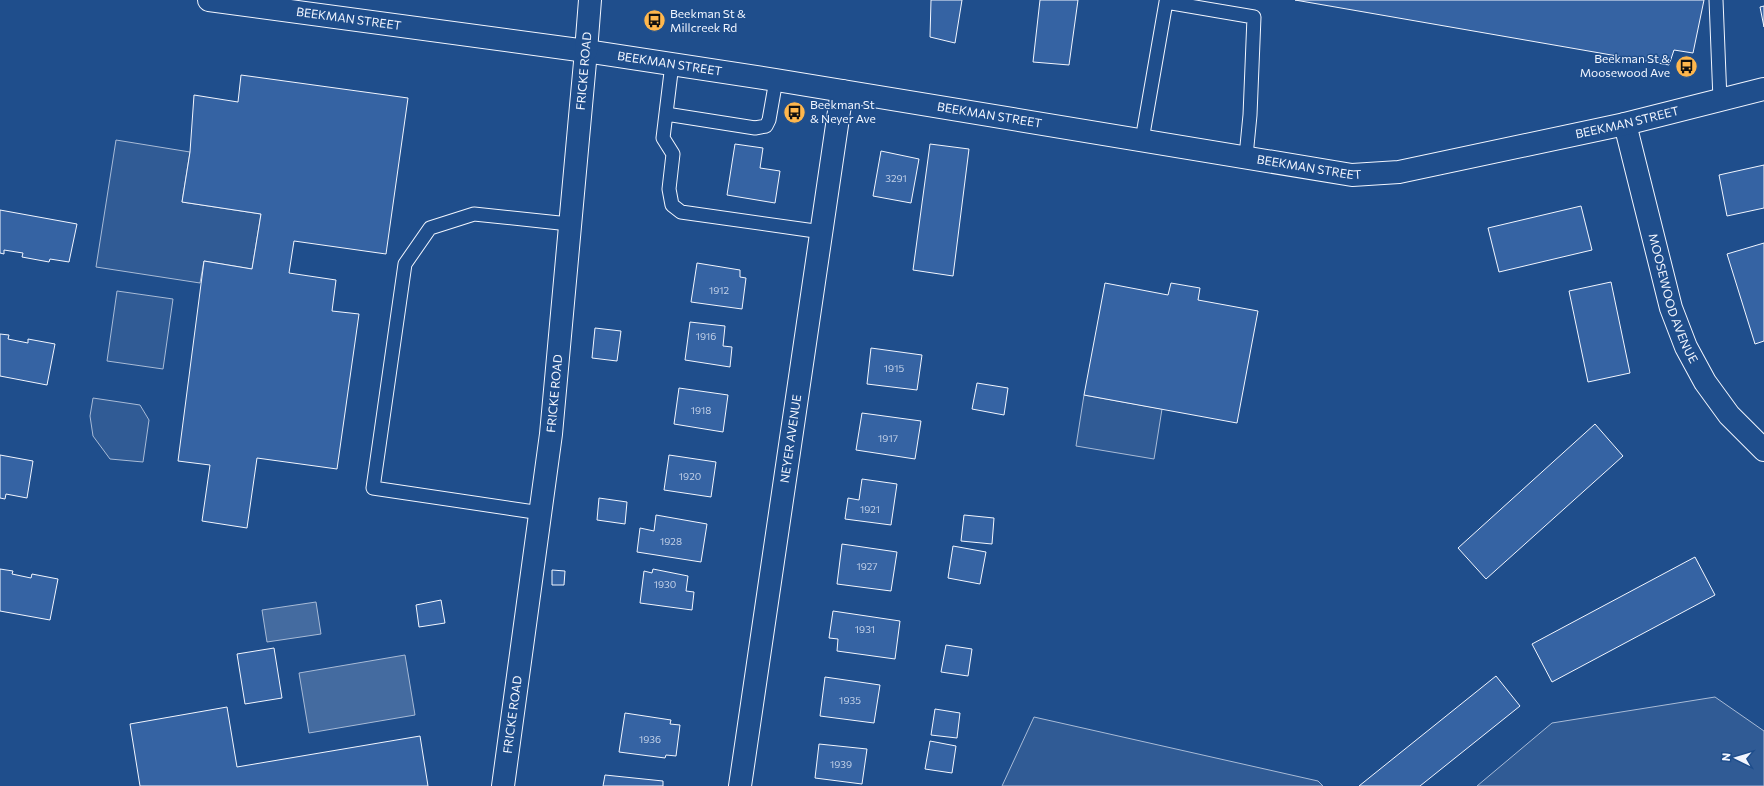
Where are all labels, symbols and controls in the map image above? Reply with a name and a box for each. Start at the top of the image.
street label: BEEKMAN STREET [295,4,403,32]
place label: Beekman St & Millcreek Rd [670,6,746,34]
bus stop icon: Beekman St & Millcreek Rd [642,8,668,34]
street label: FRICKE ROAD [573,31,593,111]
street label: BEEKMAN STREET [616,48,723,78]
place label: Beekman St & Moosewood Ave [1580,51,1670,79]
bus stop icon: Beekman St & Moosewood Ave [1673,53,1699,79]
place label: Beekman St & Neyer Ave [810,97,876,125]
bus stop icon: Beekman St & Neyer Ave [781,99,807,125]
street label: BEEKMAN STREET [936,99,1043,130]
street label: BEEKMAN STREET [1574,103,1680,140]
street label: BEEKMAN STREET [1256,151,1362,181]
house number: 3291 [885,172,907,184]
street label: MOOSEWOOD AVENUE [1647,232,1701,365]
house number: 1912 [709,284,730,296]
house number: 1916 [696,330,716,342]
street label: FRICKE ROAD [543,353,564,433]
house number: 1915 [884,362,904,374]
street label: NEYER AVENUE [777,393,803,484]
house number: 1918 [691,404,711,416]
house number: 1917 [878,432,898,444]
house number: 1920 [679,470,701,482]
house number: 1921 [860,503,880,515]
house number: 1928 [660,535,682,547]
house number: 1927 [856,560,878,572]
house number: 1930 [654,578,676,590]
house number: 1931 [855,623,875,635]
street label: FRICKE ROAD [500,675,524,754]
house number: 1935 [839,694,861,706]
house number: 1936 [639,733,661,745]
north arrow [1716,738,1756,778]
text: N [1719,752,1732,762]
house number: 1939 [830,758,852,770]

